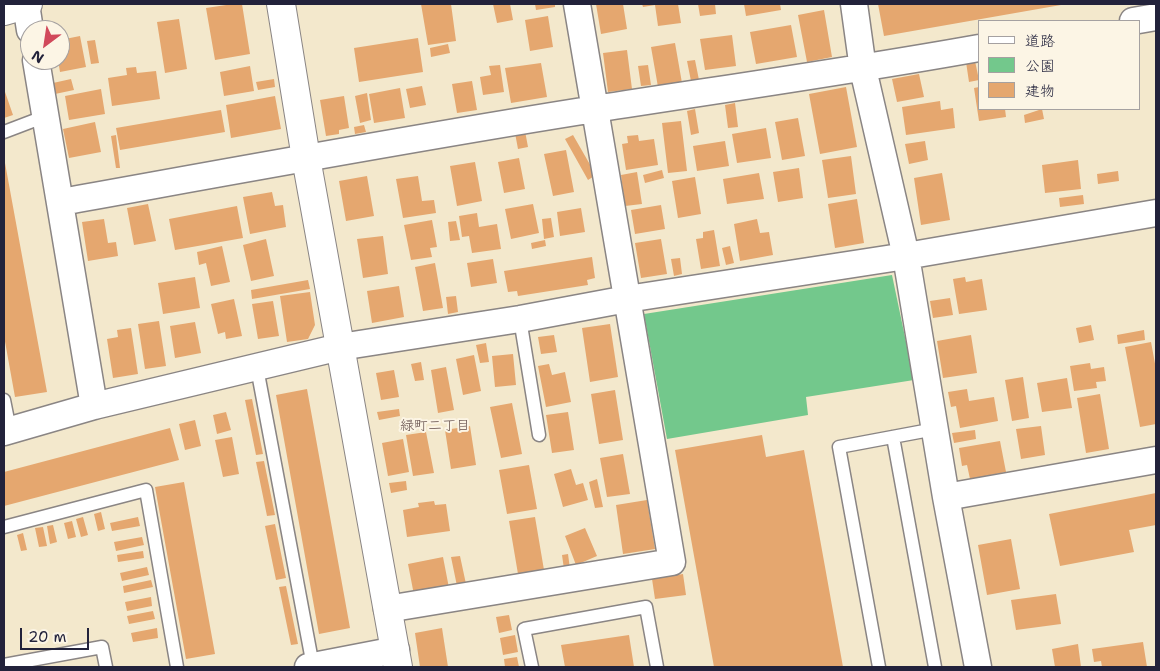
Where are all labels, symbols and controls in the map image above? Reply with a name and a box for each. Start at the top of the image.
north arrow [20,20,70,70]
legend [978,20,1140,110]
text: 道路 [1025,31,1055,51]
text: N [28,46,47,68]
text: 公園 [1025,56,1055,76]
text: 建物 [1025,81,1055,101]
district label: 緑町二丁目 [400,418,470,434]
scale bar [22,618,91,650]
text: 20 m [28,627,67,647]

